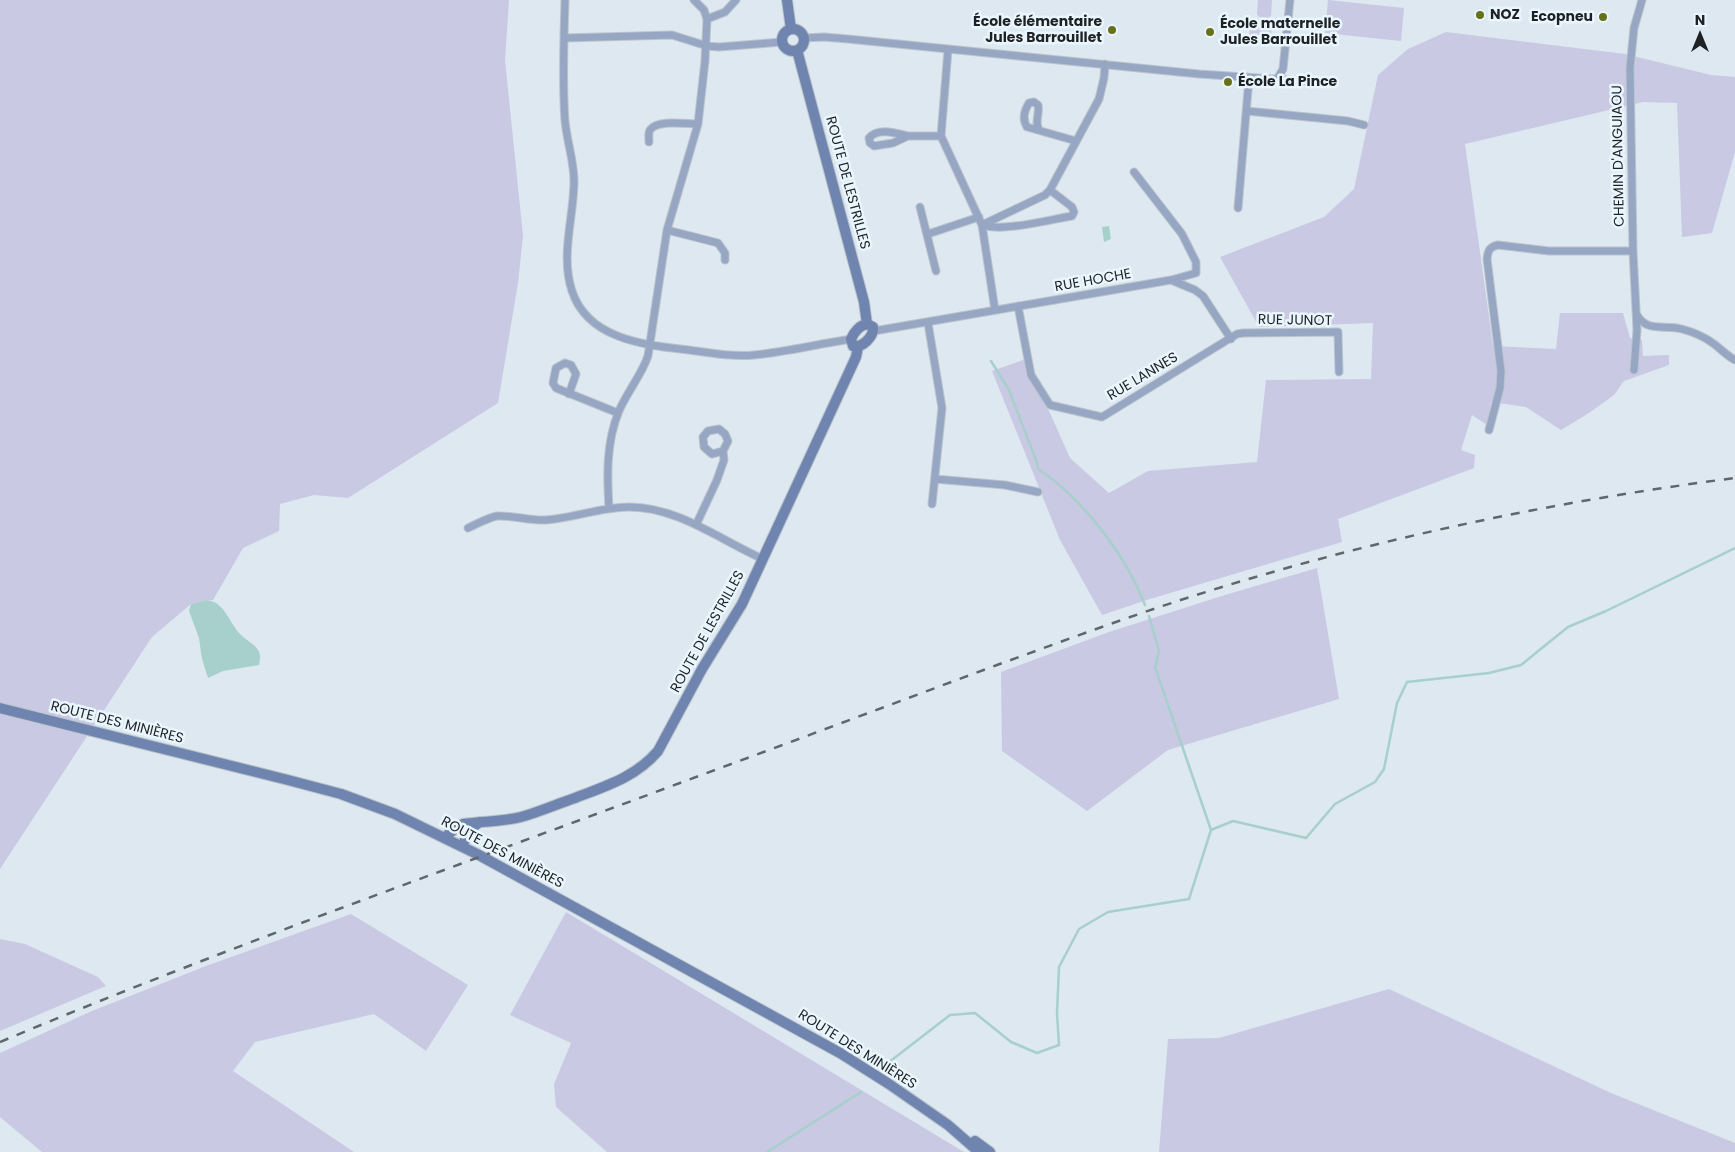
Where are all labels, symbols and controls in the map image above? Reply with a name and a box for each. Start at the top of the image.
place label: NOZ [1490,7,1520,23]
marker: NOZ [1474,9,1486,21]
place label: Ecopneu [1531,9,1593,25]
north arrow [1675,10,1725,60]
text: N [1695,10,1705,30]
marker: Ecopneu [1597,11,1609,23]
place label: École élémentaire Jules Barrouillet [973,14,1102,46]
place label: École maternelle Jules Barrouillet [1220,16,1340,48]
marker: École élémentaire Jules Barrouillet [1106,24,1118,36]
marker: École maternelle Jules Barrouillet [1204,26,1216,38]
place label: École La Pince [1238,74,1337,90]
marker: École La Pince [1222,76,1234,88]
street label: CHEMIN D'ANGUIAOU [1609,85,1629,227]
street label: ROUTE DE LESTRILLES [821,115,873,251]
street label: RUE HOCHE [1054,266,1132,296]
street label: RUE JUNOT [1258,312,1332,330]
street label: RUE LANNES [1105,349,1181,405]
street label: ROUTE DE LESTRILLES [668,568,748,696]
street label: ROUTE DES MINIÈRES [49,698,185,748]
street label: ROUTE DES MINIÈRES [438,814,566,892]
street label: ROUTE DES MINIÈRES [795,1007,919,1093]

